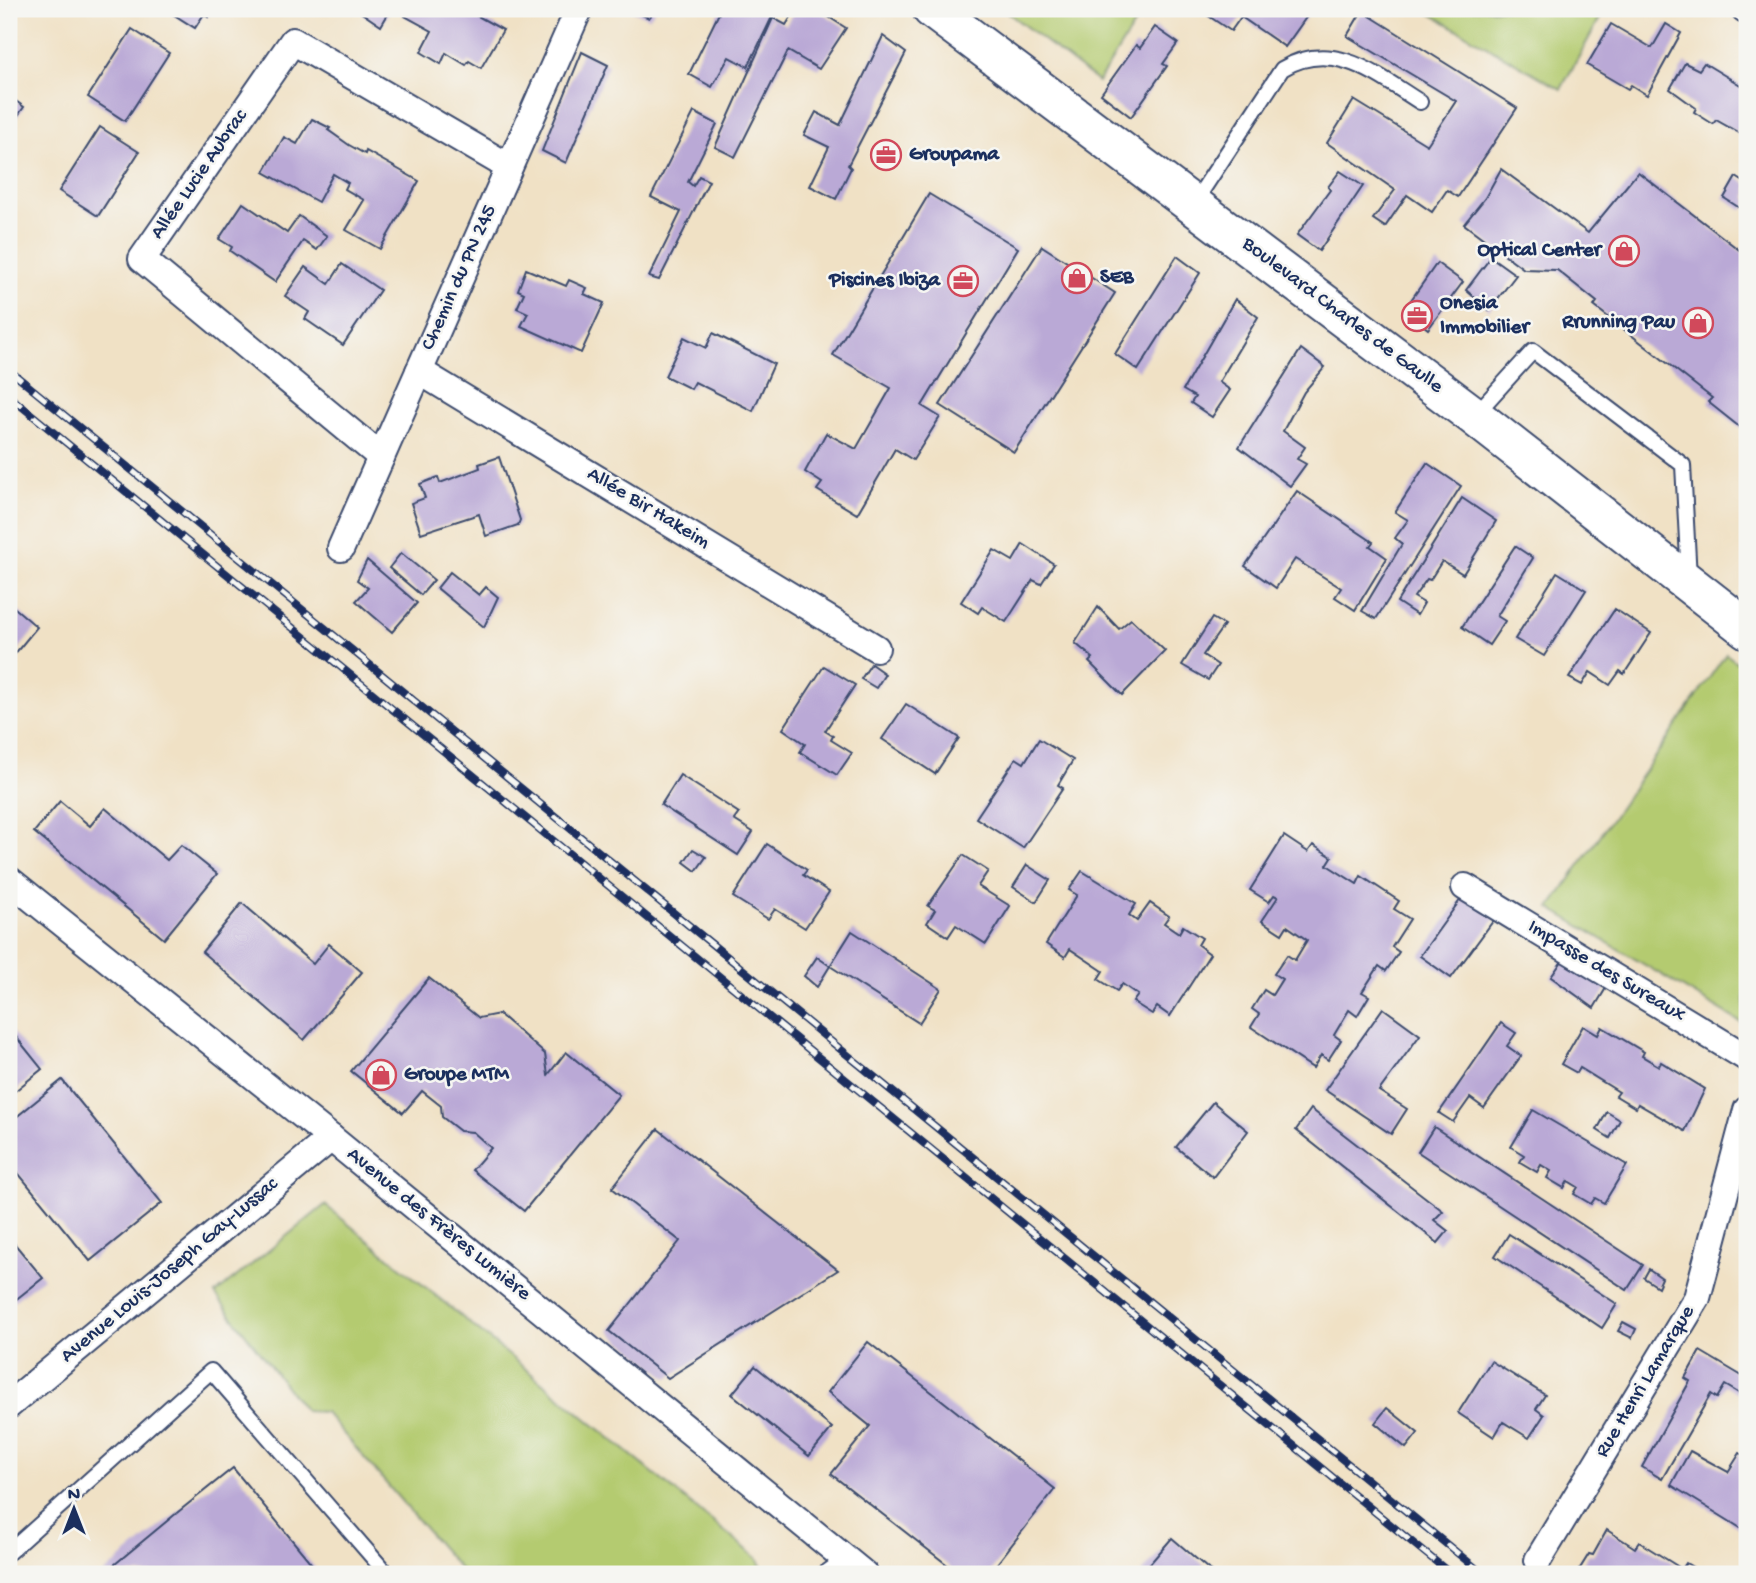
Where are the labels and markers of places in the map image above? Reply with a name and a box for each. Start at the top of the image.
office icon: Groupama [869,138,903,172]
place label: Groupama [909,143,1000,168]
shop icon: Optical Center [1607,234,1641,268]
place label: Optical Center [1477,239,1604,264]
shop icon: SEB [1060,261,1094,295]
office icon: Piscines Ibiza [946,264,980,298]
place label: SEB [1100,266,1135,291]
place label: Piscines Ibiza [828,269,941,294]
place label: Onesia Immobilier [1440,292,1531,341]
office icon: Onesia Immobilier [1400,299,1434,333]
shop icon: Rrunning Pau [1681,306,1715,340]
place label: Rrunning Pau [1561,311,1675,336]
shop icon: Groupe MTM [364,1058,398,1092]
place label: Groupe MTM [404,1063,510,1088]

